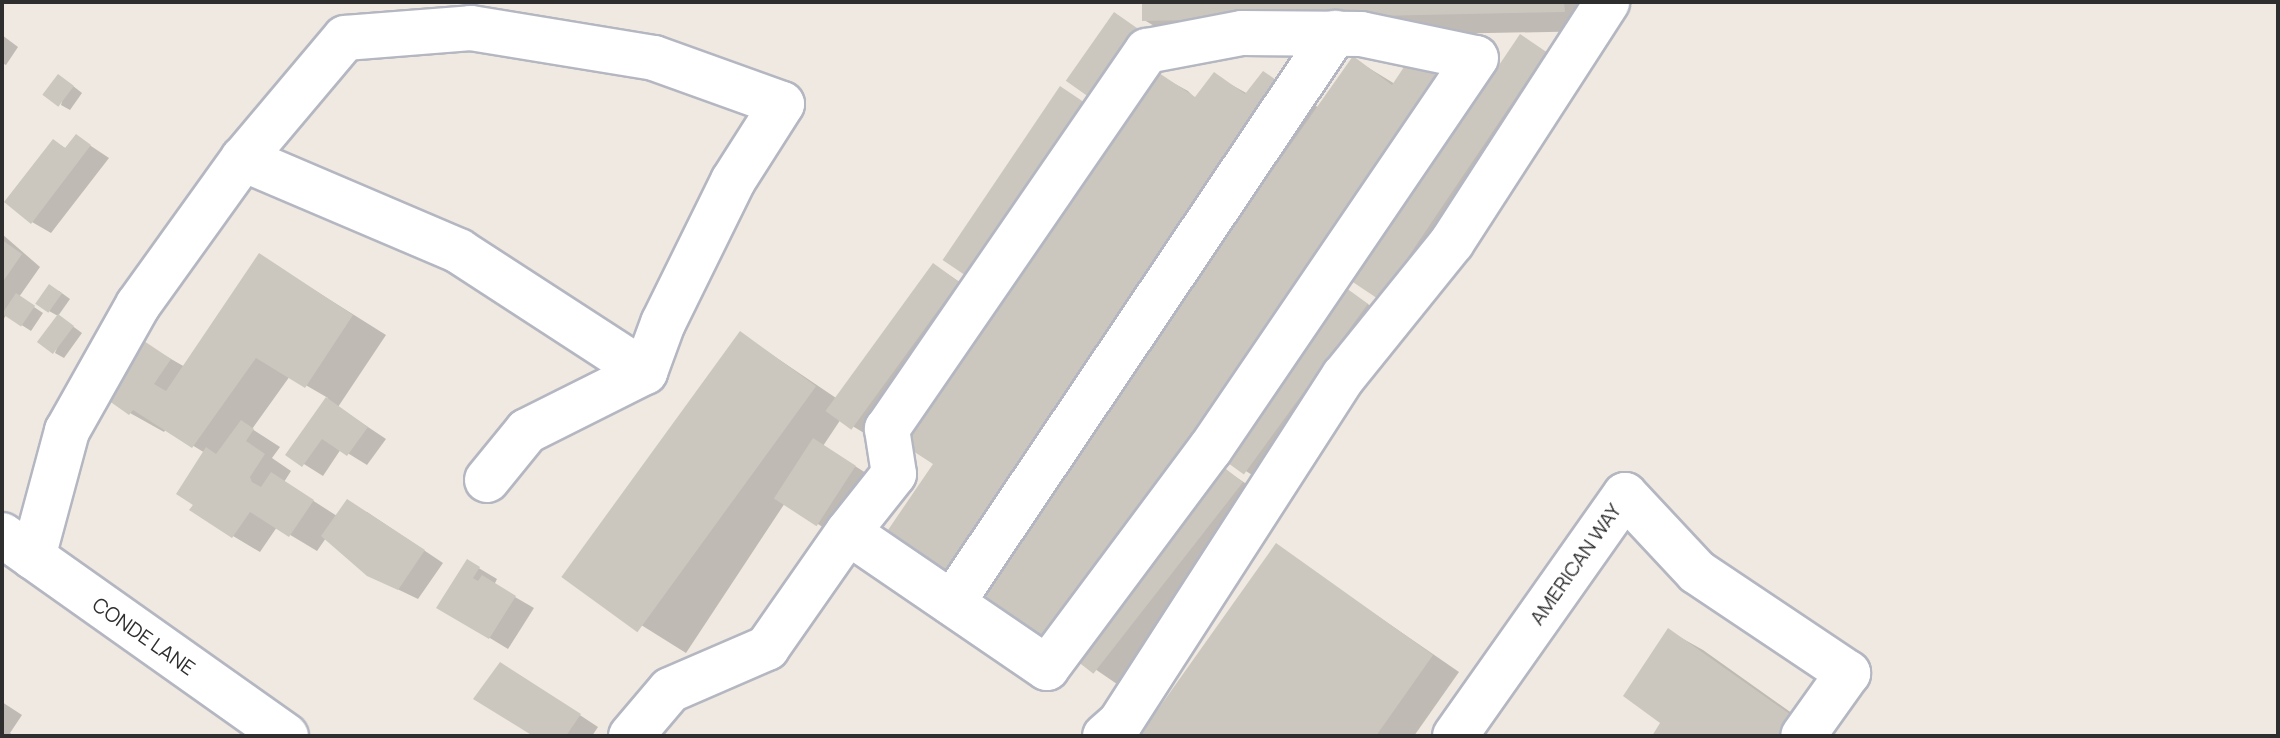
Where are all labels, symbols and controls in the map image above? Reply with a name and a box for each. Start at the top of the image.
street label: AMERICAN WAY [1524,499,1626,629]
street label: CONDE LANE [88,592,200,680]

